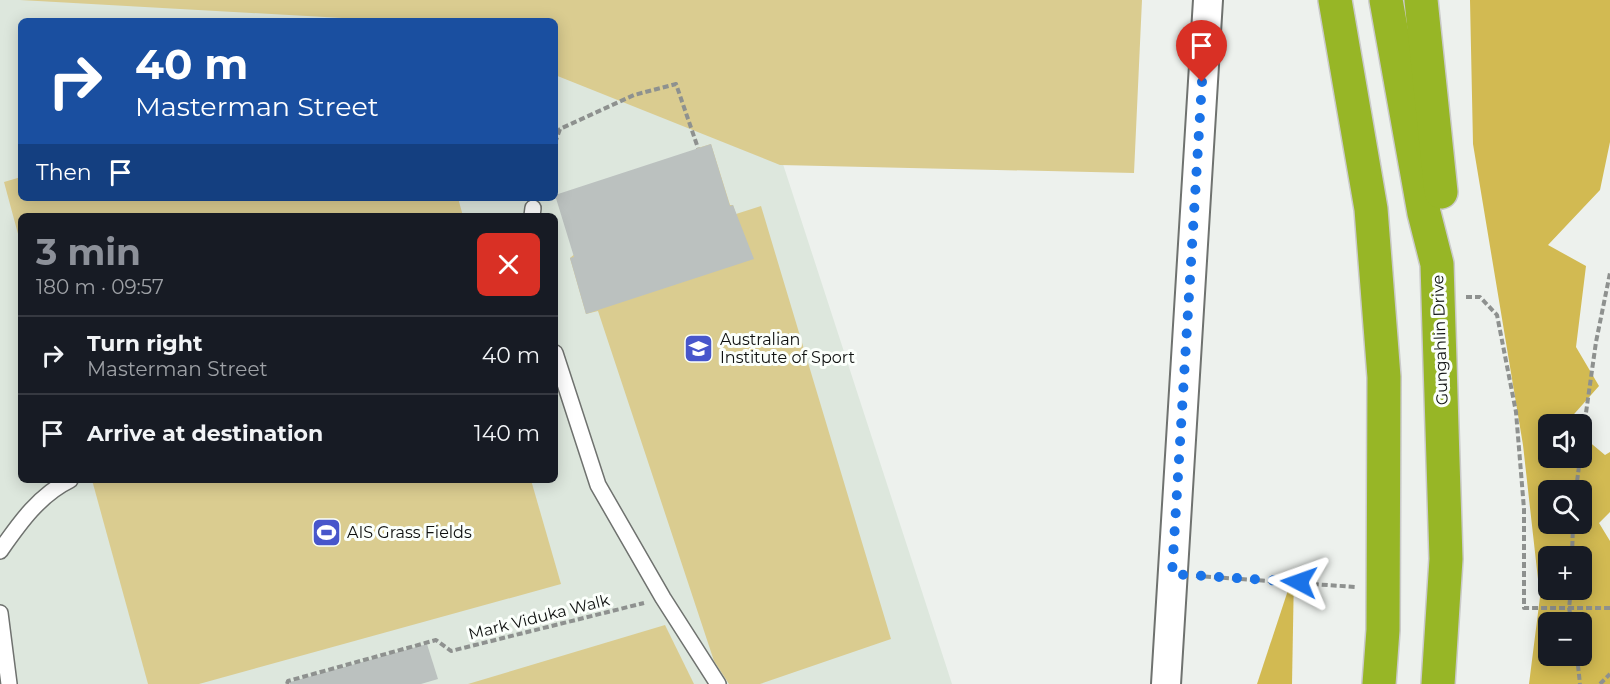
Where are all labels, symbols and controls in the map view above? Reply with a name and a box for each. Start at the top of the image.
pin [1176,20,1227,82]
icon: arrive [1185,29,1218,62]
text: 40 m [135,38,248,90]
icon: right [36,42,114,120]
text: Masterman Street [135,90,379,123]
icon: arrive [104,156,137,189]
text: Then [36,159,92,186]
text: 3 min [36,230,141,274]
button: close [477,233,540,296]
street label: Gungahlin Drive [1428,274,1452,406]
text: 180 m · 09:57 [36,275,164,299]
text: Turn right [87,330,202,357]
place label: Australian Institute of Sport [720,330,855,367]
school or university icon: Australian Institute of Sport [683,332,715,364]
icon: right [36,339,69,372]
text: 40 m [482,342,540,369]
text: Masterman Street [87,357,268,381]
map controls [1538,414,1592,666]
button: sound [1538,414,1592,468]
icon: arrive [36,417,69,450]
text: Arrive at destination [87,420,323,447]
text: 140 m [474,420,540,447]
button: search [1538,480,1592,534]
sports icon: AIS Grass Fields [310,516,342,548]
place label: AIS Grass Fields [347,523,472,542]
button: + [1538,546,1592,600]
position arrow [1267,550,1331,614]
street label: Mark Viduka Walk [466,590,612,644]
button: − [1538,612,1592,666]

